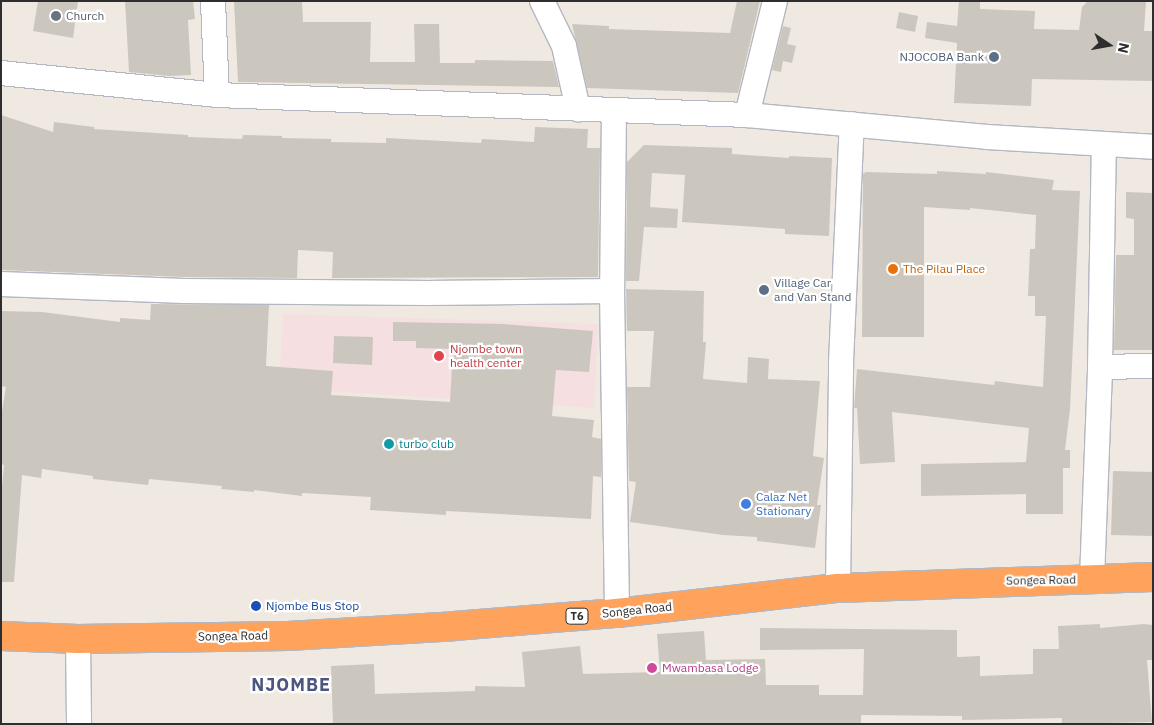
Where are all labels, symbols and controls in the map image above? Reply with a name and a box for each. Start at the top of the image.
place label: Church [66,9,104,23]
marker: Church [50,10,62,22]
north arrow [1084,20,1134,70]
text: N [1114,41,1134,55]
place label: NJOCOBA Bank [899,50,984,64]
marker: NJOCOBA Bank [988,51,1000,63]
place label: The Pilau Place [903,262,985,276]
marker: The Pilau Place [887,263,899,275]
place label: Village Car and Van Stand [774,276,851,304]
marker: Village Car and Van Stand [758,284,770,296]
place label: Njombe town health center [450,342,522,370]
marker: Njombe town health center [432,349,446,363]
place label: turbo club [399,437,454,451]
marker: turbo club [383,438,395,450]
place label: Calaz Net Stationary [756,490,811,518]
marker: Calaz Net Stationary [740,498,752,510]
street label: Songea Road [1006,572,1076,588]
place label: Njombe Bus Stop [266,599,359,613]
street label: Songea Road [601,599,673,621]
marker: Njombe Bus Stop [250,600,262,612]
road number: T6 [564,608,590,624]
street label: Songea Road [198,628,268,644]
place label: Mwambasa Lodge [662,661,759,675]
marker: Mwambasa Lodge [646,662,658,674]
district label: NJOMBE [250,674,332,696]

